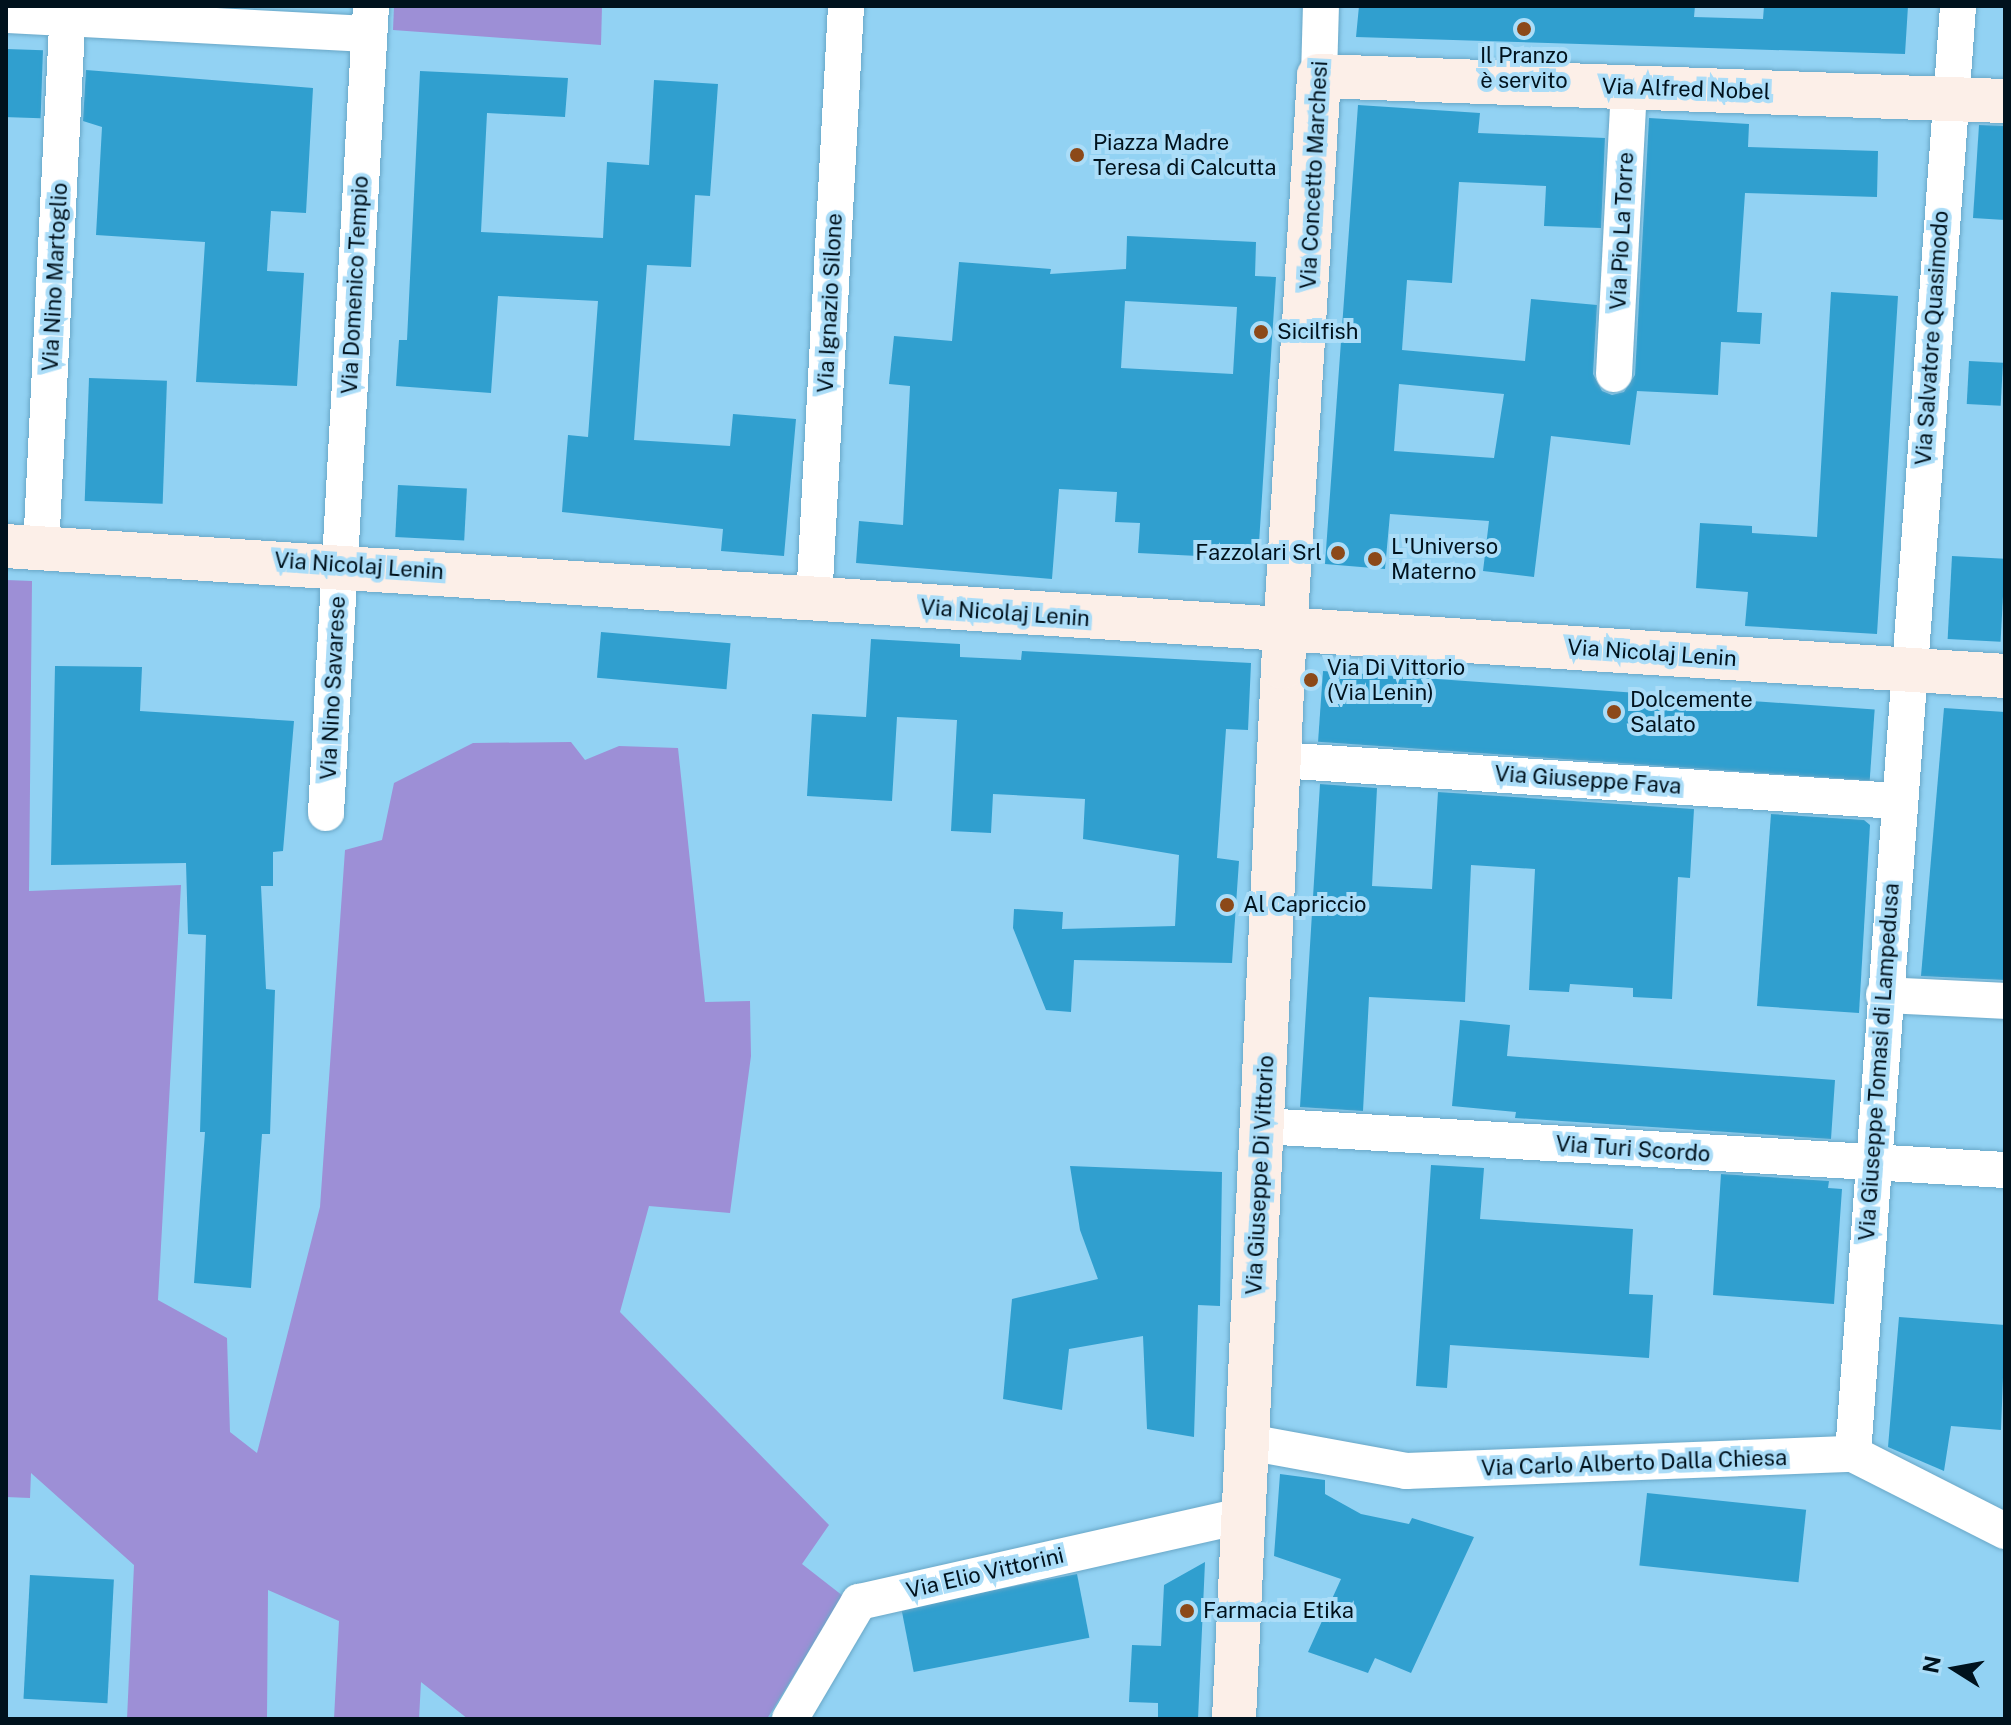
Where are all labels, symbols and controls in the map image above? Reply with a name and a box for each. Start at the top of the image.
marker: Il Pranzo è servito [1515,20,1533,38]
place label: Il Pranzo è servito [1480,42,1568,94]
street label: Via Concetto Marchesi [1295,60,1333,290]
street label: Via Alfred Nobel [1601,73,1771,105]
place label: Piazza Madre Teresa di Calcutta [1093,129,1277,180]
marker: Piazza Madre Teresa di Calcutta [1068,146,1086,164]
street label: Via Pio La Torre [1605,151,1639,311]
street label: Via Domenico Tempio [336,175,374,395]
street label: Via Nino Martoglio [37,182,73,372]
street label: Via Salvatore Quasimodo [1910,210,1954,466]
street label: Via Ignazio Silone [812,212,848,394]
place label: Sicilfish [1277,319,1358,345]
marker: Sicilfish [1252,323,1270,341]
place label: L'Universo Materno [1391,533,1498,584]
place label: Fazzolari Srl [1195,540,1322,566]
marker: Fazzolari Srl [1329,544,1347,562]
street label: Via Nicolaj Lenin [273,547,445,585]
marker: L'Universo Materno [1366,550,1384,568]
street label: Via Nicolaj Lenin [919,594,1091,632]
street label: Via Nino Savarese [315,595,351,781]
street label: Via Nicolaj Lenin [1566,634,1738,672]
place label: Via Di Vittorio (Via Lenin) [1327,654,1466,706]
marker: Via Di Vittorio (Via Lenin) [1302,671,1320,689]
place label: Dolcemente Salato [1630,686,1753,738]
marker: Dolcemente Salato [1605,703,1623,721]
street label: Via Giuseppe Fava [1494,760,1682,800]
street label: Via Giuseppe Tomasi di Lampedusa [1853,882,1905,1242]
place label: Al Capriccio [1243,892,1367,918]
marker: Al Capriccio [1218,896,1236,914]
street label: Via Giuseppe Di Vittorio [1241,1054,1279,1296]
street label: Via Turi Scordo [1555,1130,1711,1168]
street label: Via Carlo Alberto Dalla Chiesa [1480,1444,1788,1482]
street label: Via Elio Vittorini [903,1542,1067,1604]
place label: Farmacia Etika [1203,1598,1354,1624]
marker: Farmacia Etika [1178,1602,1196,1620]
north arrow [1915,1629,1995,1709]
text: N [1917,1653,1946,1675]

